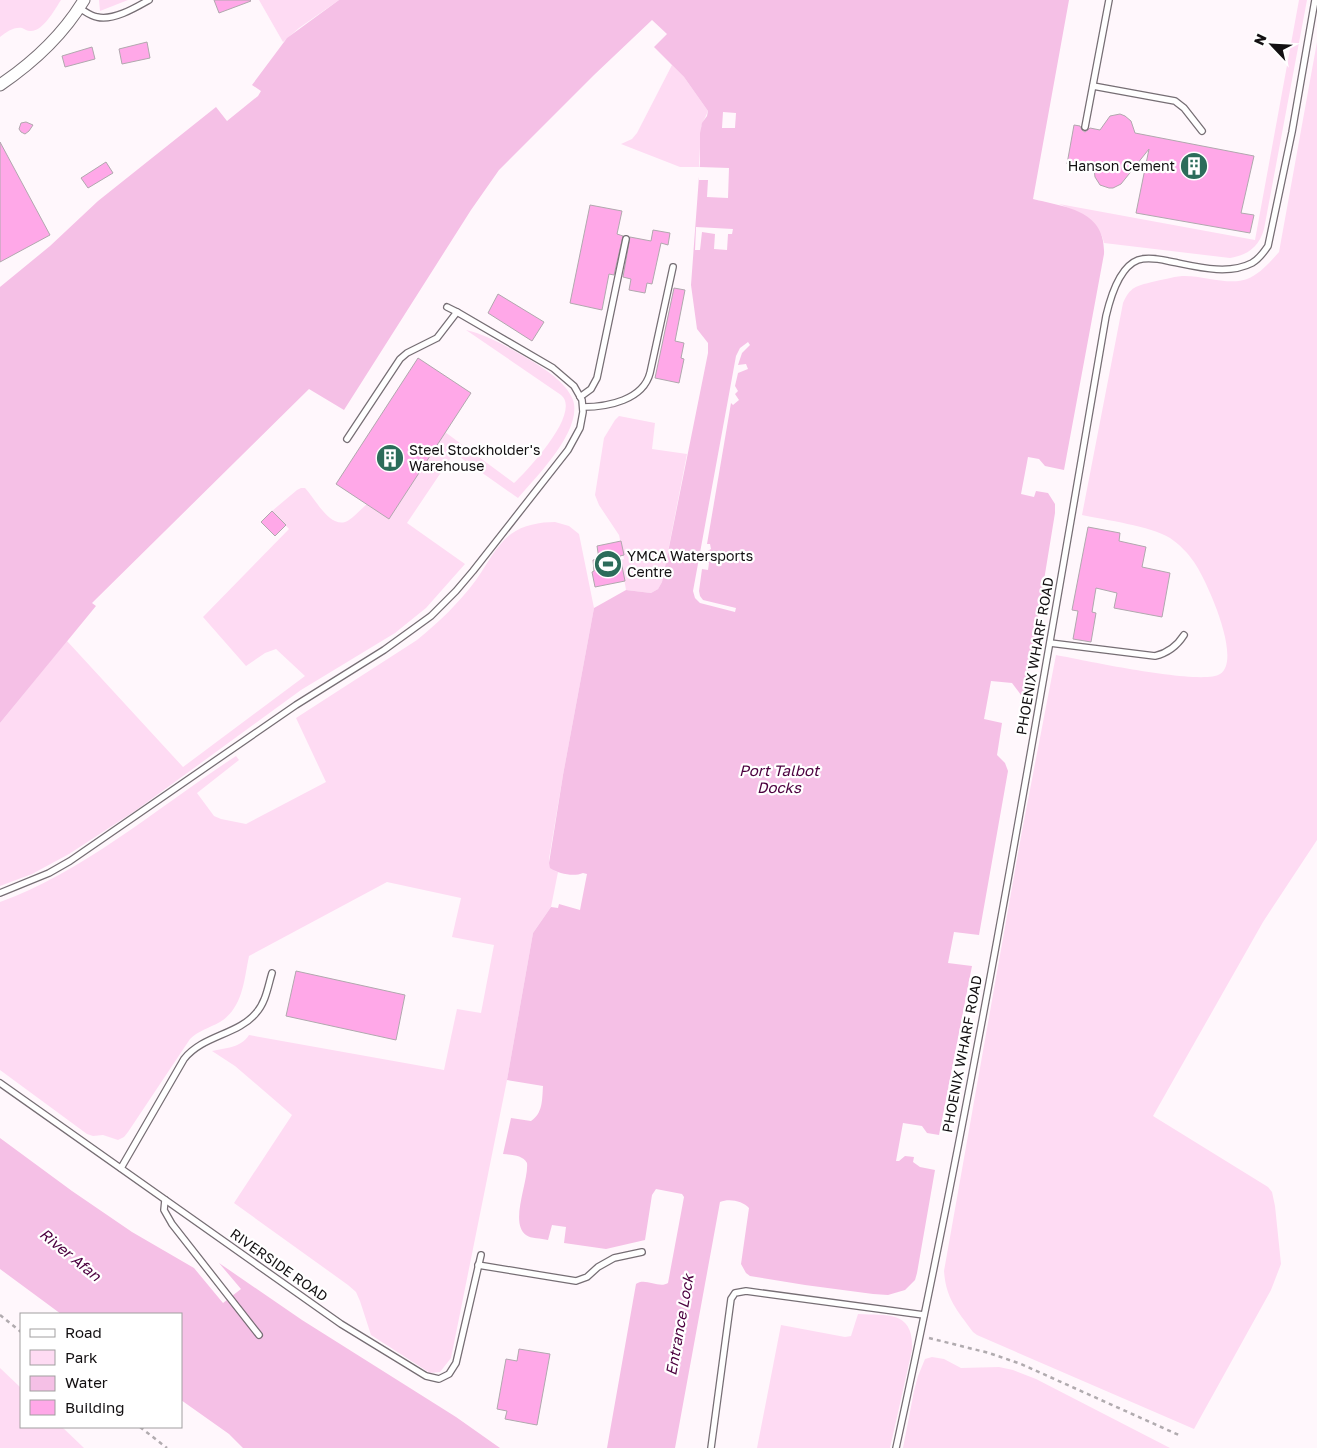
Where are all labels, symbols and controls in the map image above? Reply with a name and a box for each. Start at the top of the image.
north arrow [1247,20,1297,70]
text: N [1250,31,1270,48]
building icon: Hanson Cement [1179,151,1209,181]
place label: Hanson Cement [1068,157,1175,174]
place label: Steel Stockholder's Warehouse [409,441,540,474]
building icon: Steel Stockholder's Warehouse [375,443,405,473]
place label: YMCA Watersports Centre [627,547,753,580]
sports icon: YMCA Watersports Centre [593,549,623,579]
street label: PHOENIX WHARF ROAD [1012,576,1057,736]
water label: Port Talbot Docks [739,761,821,796]
street label: PHOENIX WHARF ROAD [938,974,985,1134]
water label: River Afan [37,1224,105,1285]
street label: RIVERSIDE ROAD [227,1225,331,1305]
water label: Entrance Lock [661,1271,697,1377]
legend [20,1313,182,1428]
text: Road [65,1323,102,1341]
text: Park [65,1348,98,1366]
text: Water [65,1373,108,1391]
text: Building [65,1398,125,1416]

